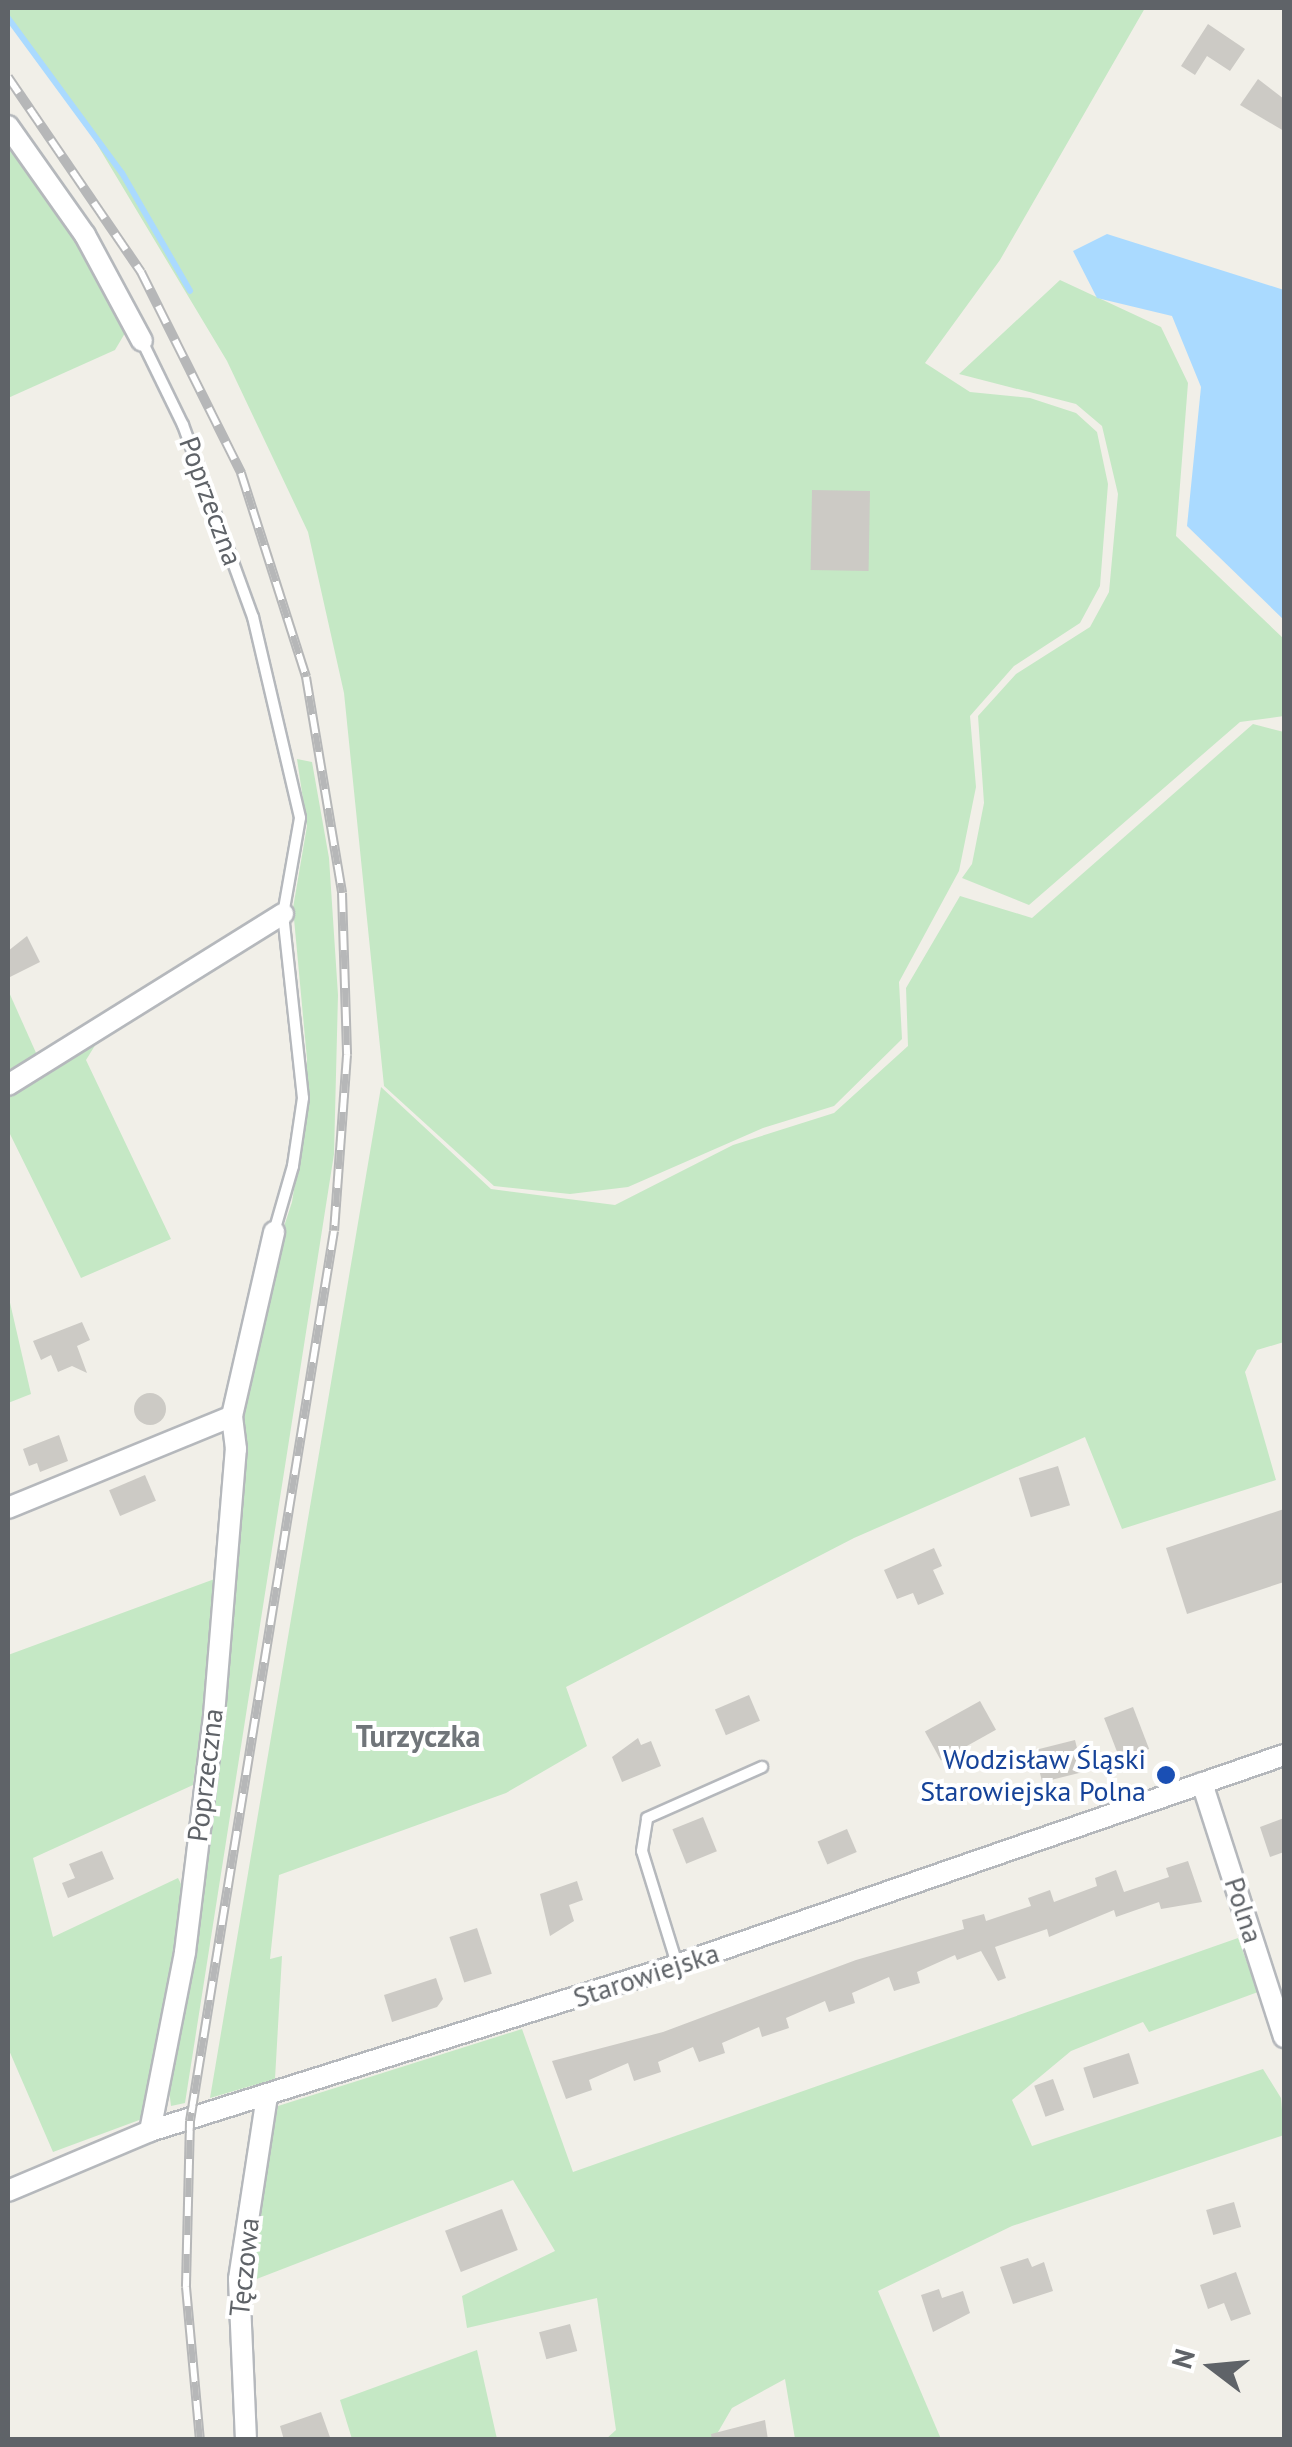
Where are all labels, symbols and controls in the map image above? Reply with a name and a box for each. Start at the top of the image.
street label: Poprzeczna [172,432,250,570]
street label: Poprzeczna [180,1706,230,1844]
district label: Turzyczka [356,1718,480,1754]
place label: Wodzisław Śląski Starowiejska Polna [920,1742,1146,1808]
marker: Wodzisław Śląski Starowiejska Polna [1155,1764,1177,1786]
street label: Polna [1218,1873,1270,1947]
street label: Starowiejska [569,1936,723,2014]
street label: Tęczowa [222,2216,266,2318]
north arrow [1162,2317,1262,2417]
text: N [1162,2345,1203,2373]

